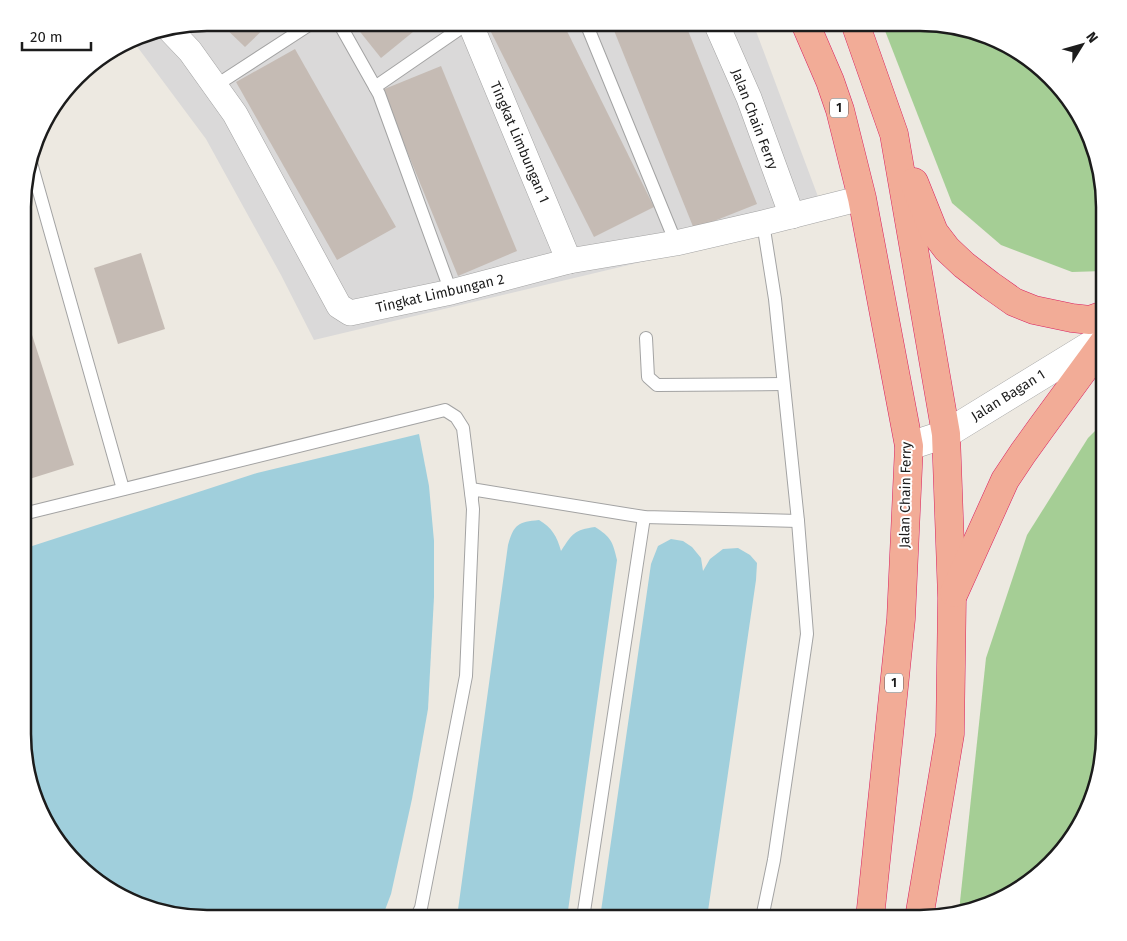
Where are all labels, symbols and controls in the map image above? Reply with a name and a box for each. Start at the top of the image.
scale bar [22,20,91,52]
north arrow [1057,20,1107,70]
text: 20 m [30,28,63,46]
text: N [1082,29,1102,46]
street label: Jalan Chain Ferry [728,66,782,172]
street label: Tingkat Limbungan 1 [486,79,553,205]
road number: 1 [830,99,848,118]
street label: Tingkat Limbungan 2 [374,270,506,317]
street label: Jalan Bagan 1 [968,366,1048,425]
street label: Jalan Chain Ferry [896,442,915,548]
road number: 1 [885,674,903,692]

